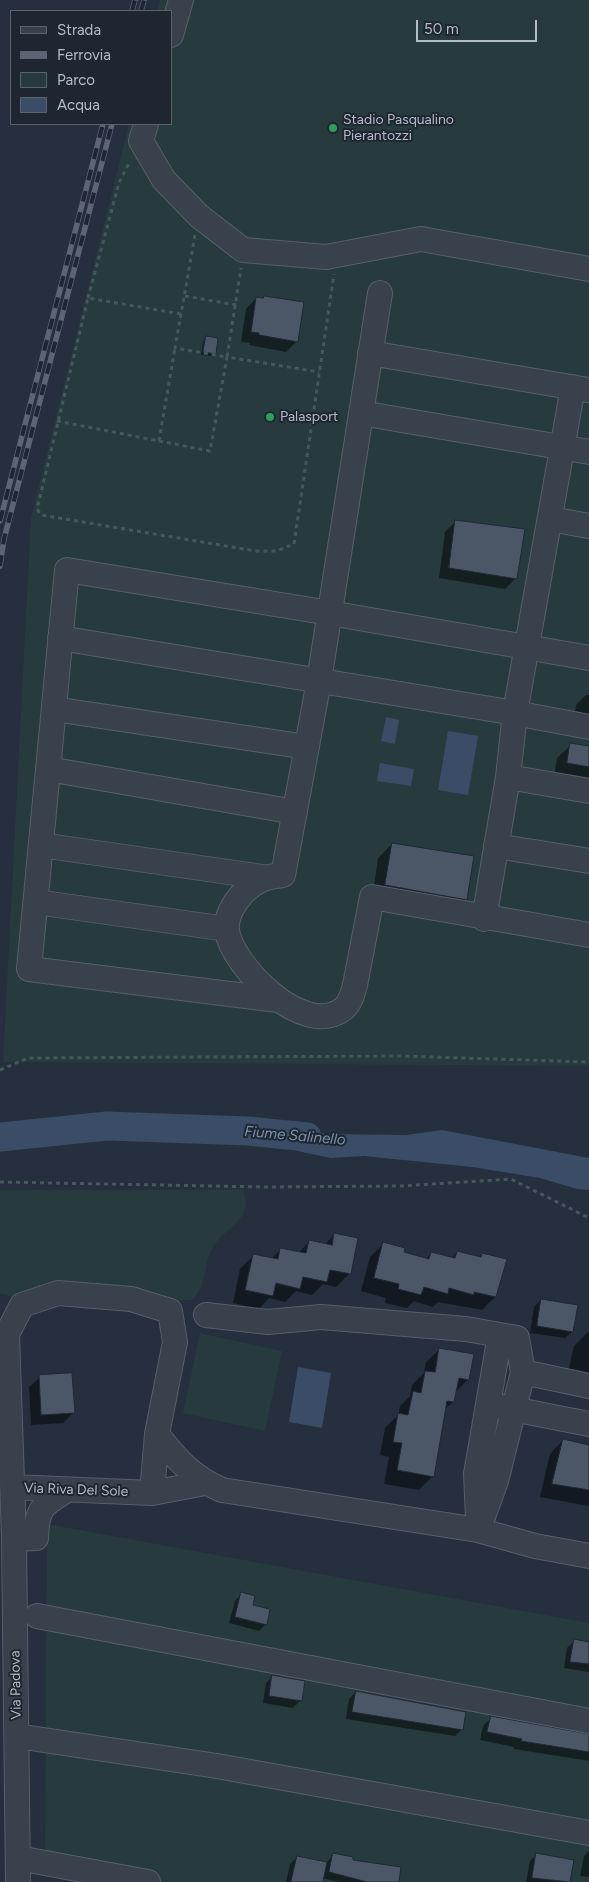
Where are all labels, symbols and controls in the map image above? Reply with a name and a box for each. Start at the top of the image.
legend [10,10,172,125]
scale bar [419,10,540,42]
text: 50 m [424,20,459,38]
text: Strada [57,21,101,39]
text: Ferrovia [57,46,111,64]
text: Parco [57,71,95,89]
text: Acqua [57,96,100,114]
place label: Stadio Pasqualino Pierantozzi [343,112,454,144]
marker: Stadio Pasqualino Pierantozzi [327,122,339,134]
place label: Palasport [280,409,338,425]
marker: Palasport [264,411,276,423]
water label: Fiume Salinello [244,1123,346,1149]
street label: Via Riva Del Sole [23,1480,129,1500]
street label: Via Padova [7,1650,25,1720]

